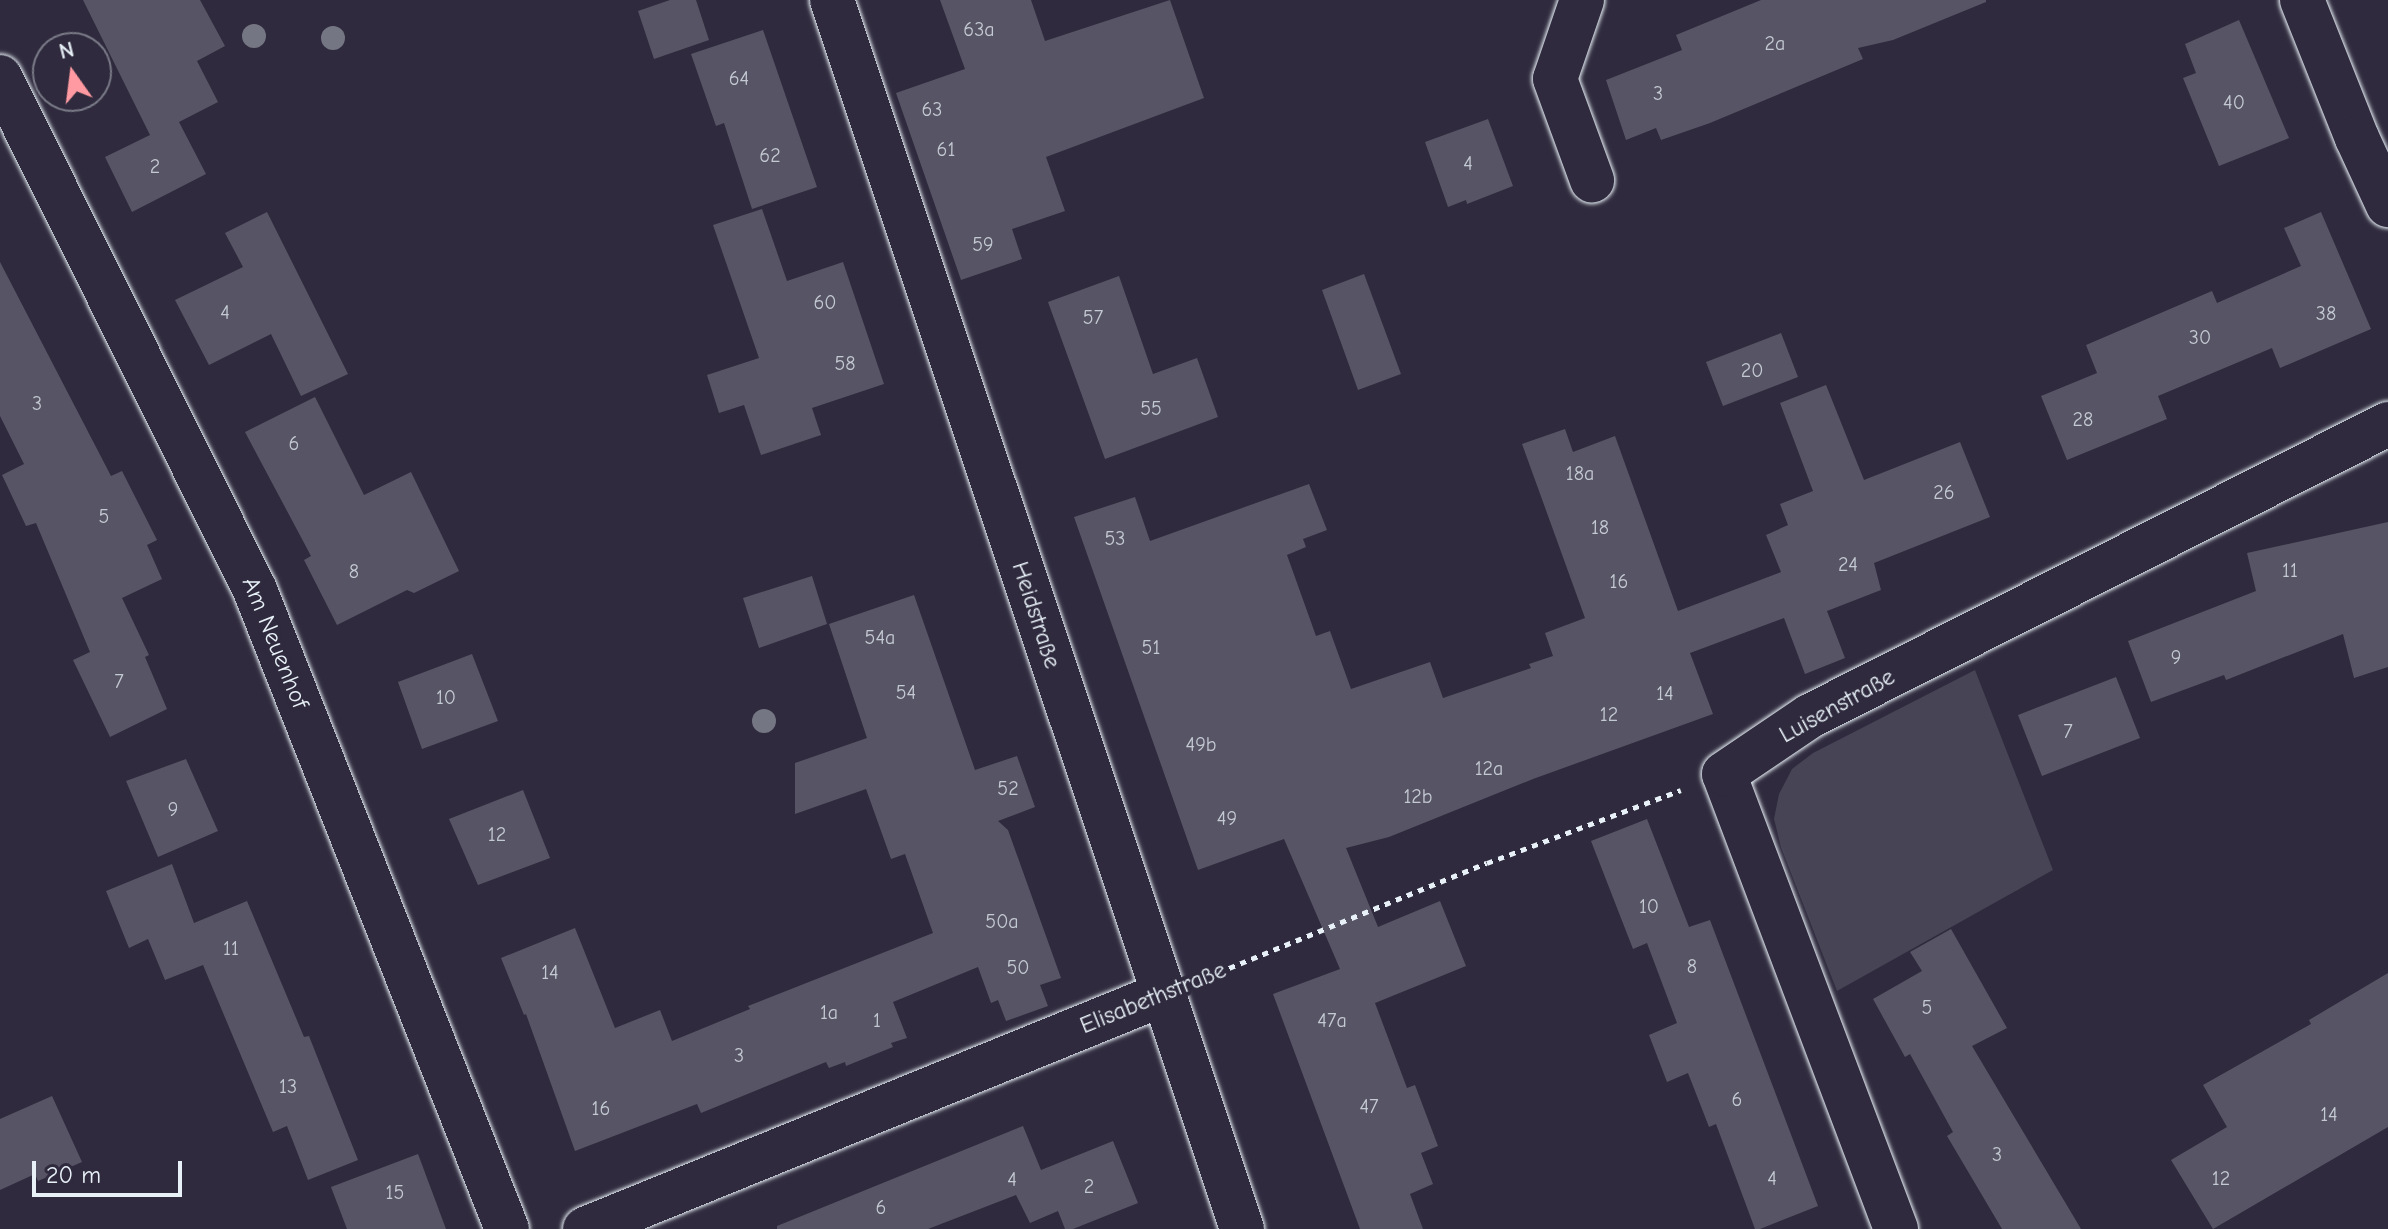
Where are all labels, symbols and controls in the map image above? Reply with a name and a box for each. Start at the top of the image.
house number: 63a [963,17,995,41]
house number: 2a [1765,31,1785,55]
north arrow [32,32,112,112]
text: N [57,36,77,65]
house number: 64 [729,66,749,90]
house number: 3 [1653,81,1663,105]
house number: 40 [2223,90,2245,114]
house number: 63 [922,97,942,121]
house number: 61 [937,137,955,161]
house number: 62 [759,143,781,167]
house number: 4 [1463,151,1473,175]
house number: 2 [150,154,160,178]
house number: 59 [972,232,994,256]
house number: 60 [813,290,837,314]
house number: 4 [220,300,230,324]
house number: 38 [2316,301,2336,325]
house number: 57 [1083,305,1103,329]
house number: 30 [2189,325,2211,349]
house number: 58 [834,351,856,375]
house number: 20 [1741,358,1763,382]
house number: 3 [32,391,42,415]
house number: 55 [1140,396,1162,420]
house number: 28 [2073,407,2093,431]
house number: 6 [289,431,299,455]
house number: 18a [1566,461,1594,485]
house number: 26 [1933,480,1955,504]
house number: 5 [99,504,109,528]
house number: 18 [1591,515,1609,539]
house number: 53 [1105,526,1125,550]
house number: 24 [1838,552,1858,576]
street label: Heidstraße [1005,558,1067,672]
house number: 11 [2282,558,2298,582]
house number: 8 [349,559,359,583]
house number: 16 [1610,569,1628,593]
street label: Am Neuenhof [236,573,314,713]
house number: 54a [865,625,895,649]
house number: 51 [1142,635,1160,659]
house number: 9 [2171,645,2181,669]
street label: Luisenstraße [1774,662,1900,750]
house number: 7 [114,669,124,693]
house number: 54 [896,680,916,704]
house number: 14 [1656,681,1674,705]
house number: 10 [436,685,456,709]
house number: 12 [1600,702,1618,726]
house number: 7 [2063,719,2073,743]
house number: 49b [1186,732,1216,756]
house number: 12a [1475,756,1503,780]
house number: 52 [997,776,1019,800]
house number: 12b [1403,784,1433,808]
house number: 9 [168,797,178,821]
house number: 49 [1217,806,1237,830]
house number: 12 [488,822,506,846]
house number: 10 [1639,894,1659,918]
house number: 50a [985,909,1019,933]
house number: 11 [223,936,239,960]
house number: 8 [1687,954,1697,978]
house number: 50 [1006,955,1030,979]
street label: Elisabethstraße [1076,956,1230,1040]
house number: 14 [541,960,559,984]
house number: 5 [1922,995,1932,1019]
house number: 1a [820,1000,838,1024]
house number: 1 [873,1008,881,1032]
house number: 47a [1317,1008,1347,1032]
house number: 3 [734,1043,744,1067]
house number: 13 [279,1074,297,1098]
house number: 6 [1732,1087,1742,1111]
house number: 47 [1359,1094,1379,1118]
house number: 16 [592,1096,610,1120]
house number: 14 [2320,1102,2338,1126]
house number: 3 [1992,1142,2002,1166]
scale bar [36,1145,186,1195]
text: 20 m [46,1161,101,1189]
house number: 4 [1767,1166,1777,1190]
house number: 12 [2212,1166,2230,1190]
house number: 4 [1007,1167,1017,1191]
house number: 2 [1084,1174,1094,1198]
house number: 15 [386,1180,404,1204]
house number: 6 [876,1195,886,1219]

